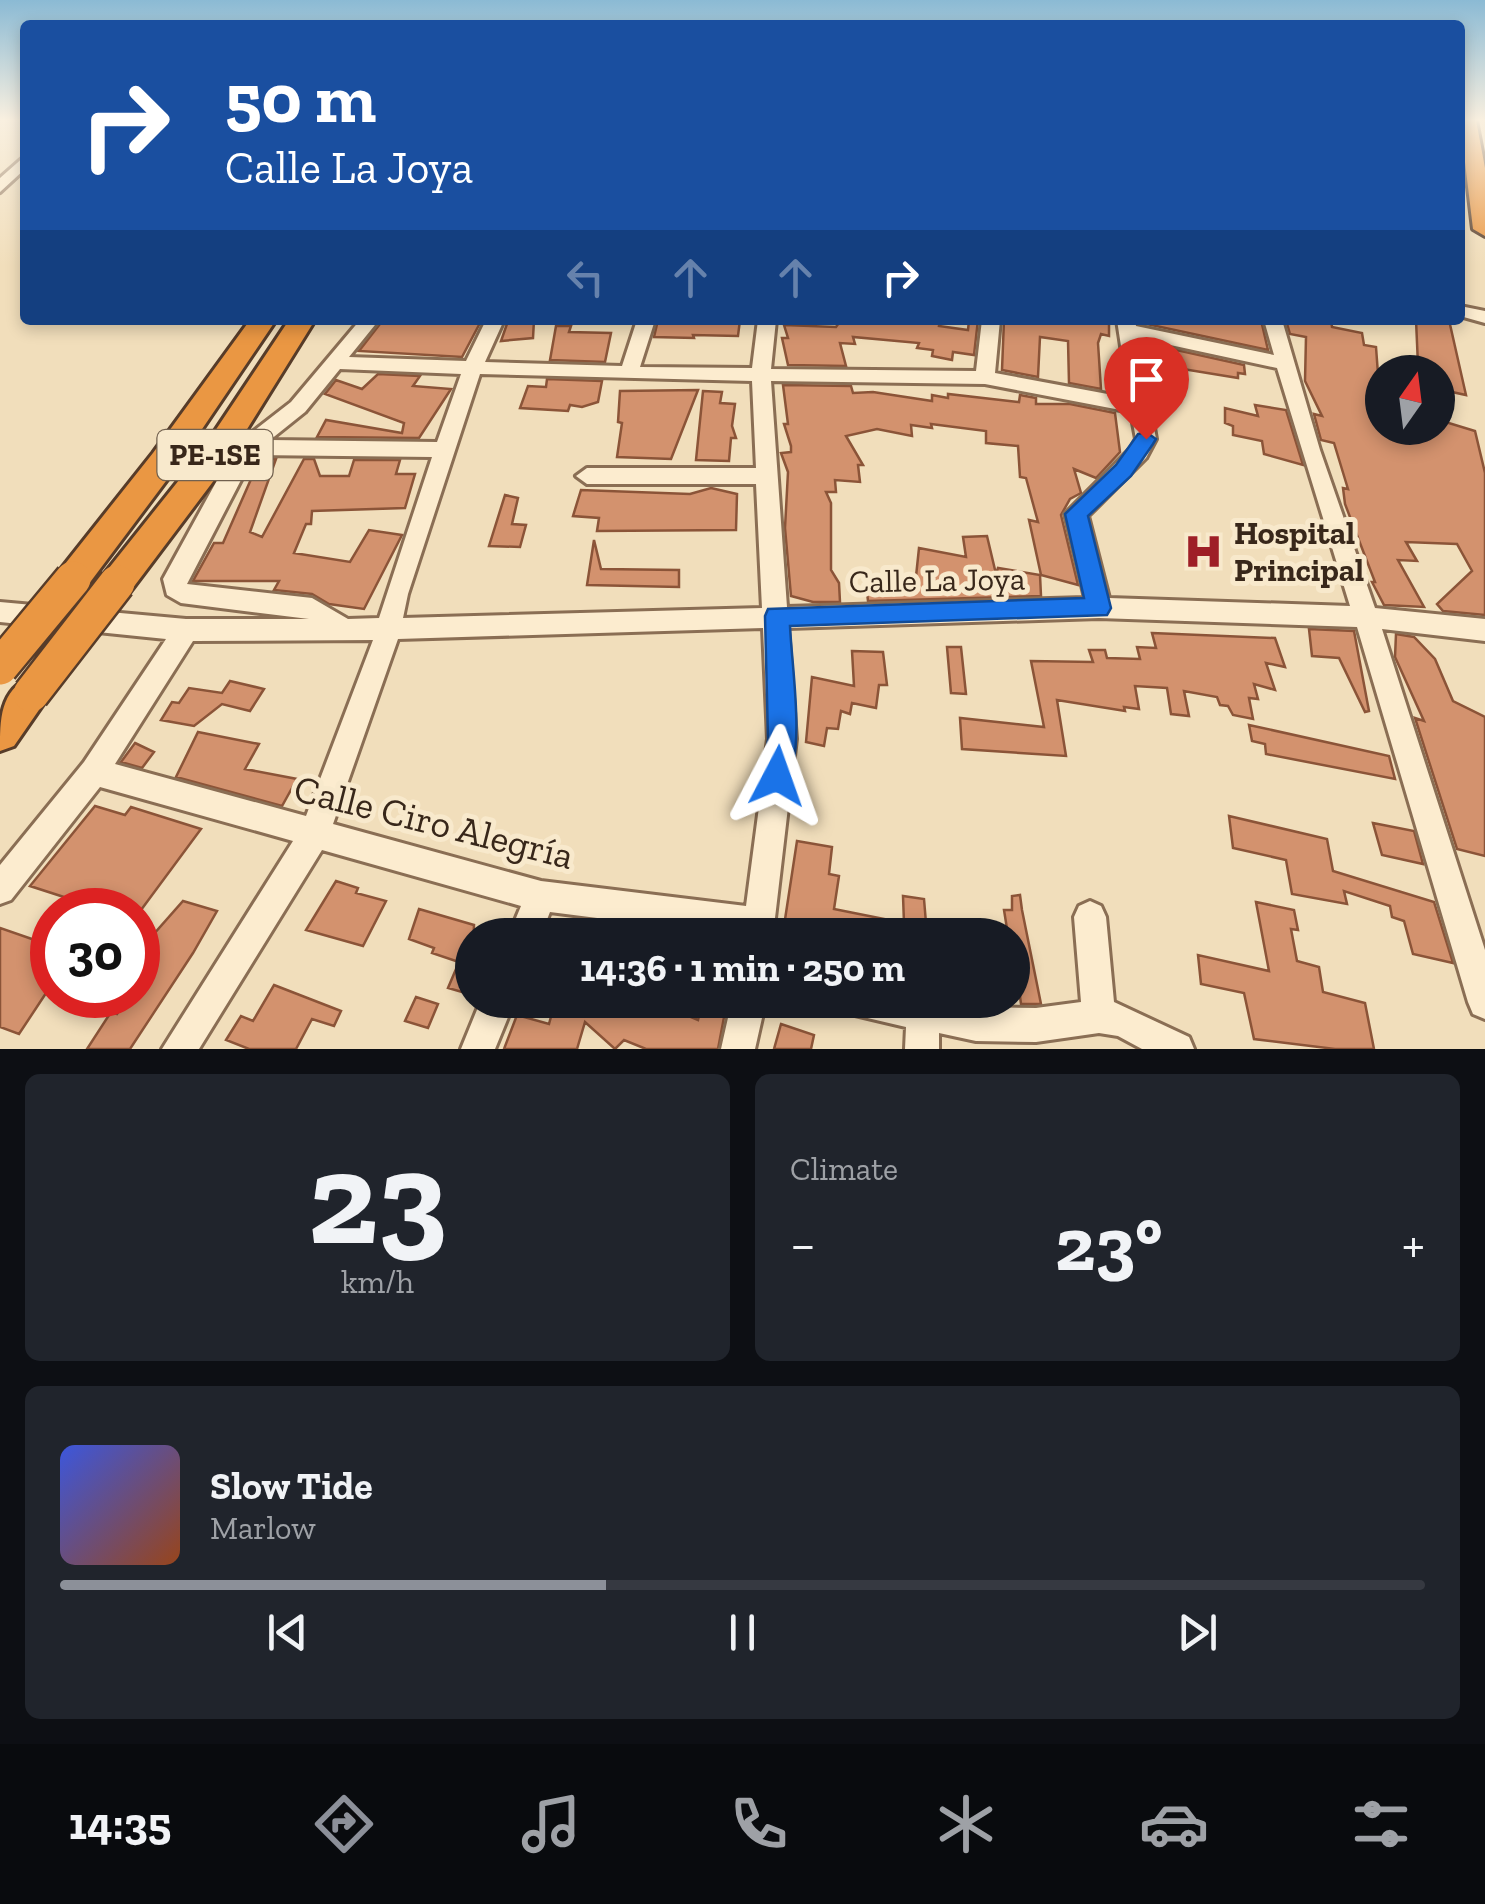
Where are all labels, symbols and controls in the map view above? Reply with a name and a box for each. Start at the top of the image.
text: 50 m [225,56,376,140]
icon: right [60,60,190,190]
text: Calle La Joya [225,141,473,195]
icon: left [558,250,613,305]
icon: ahead [663,250,718,305]
icon: ahead [768,250,823,305]
icon: right [873,250,928,305]
pin [1104,337,1189,440]
icon: arrive [1119,352,1174,407]
north arrow [1365,355,1455,445]
map controls [1365,355,1455,445]
road number: PE-1SE [158,430,272,480]
place label: Hospital Principal [1234,514,1364,589]
hospital icon: Hospital Principal [1183,530,1225,572]
street label: Calle La Joya [848,559,1026,601]
position arrow [725,724,829,828]
street label: Calle Ciro Alegría [290,765,578,879]
speed limit sign: 30 [30,888,160,1018]
text: 14:36 · 1 min · 250 m [580,945,905,991]
text: 23 [308,1120,447,1276]
text: Climate [790,1150,898,1188]
text: 23° [1055,1199,1163,1289]
text: − [790,1211,816,1277]
text: + [1402,1211,1425,1277]
text: km/h [341,1263,414,1301]
text: Slow Tide [210,1463,373,1509]
text: Marlow [210,1509,316,1547]
icon: previous [260,1605,315,1660]
icon: pause [715,1605,770,1660]
icon: next [1170,1605,1225,1660]
icon: directions [309,1789,379,1859]
icon: music [516,1789,586,1859]
icon: phone [724,1789,794,1859]
icon: climate [931,1789,1001,1859]
icon: car [1139,1789,1209,1859]
icon: filters [1346,1789,1416,1859]
text: 14:35 [69,1797,171,1851]

